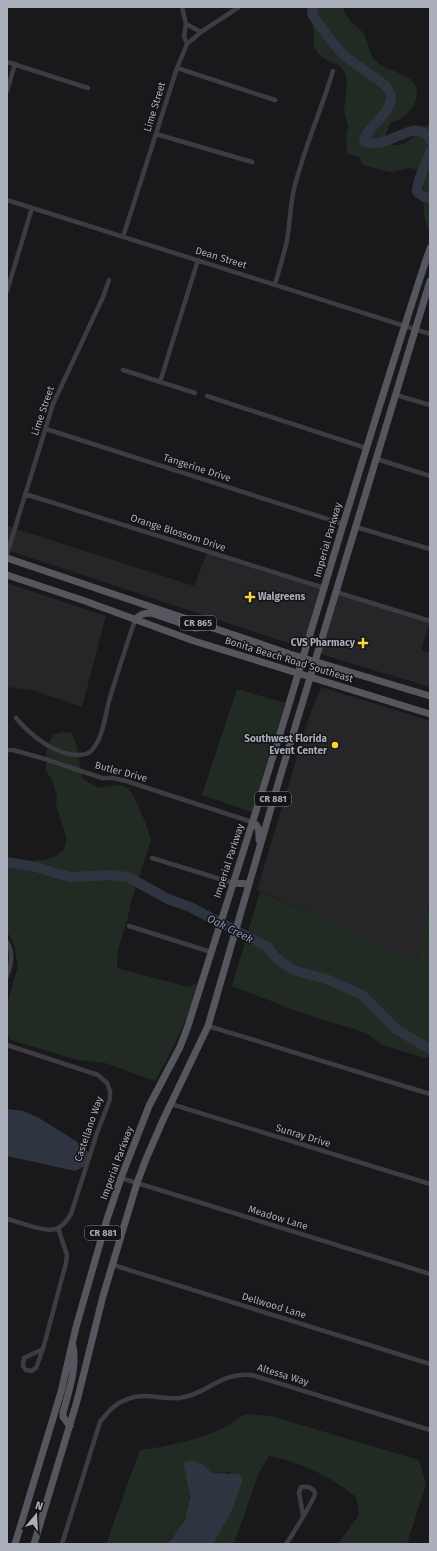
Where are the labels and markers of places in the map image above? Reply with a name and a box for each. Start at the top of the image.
place label: Walgreens [258,591,306,603]
marker: Walgreens [245,592,255,602]
place label: CVS Pharmacy [291,637,356,649]
marker: CVS Pharmacy [358,638,368,648]
place label: Southwest Florida Event Center [244,733,328,757]
marker: Southwest Florida Event Center [330,740,340,750]

